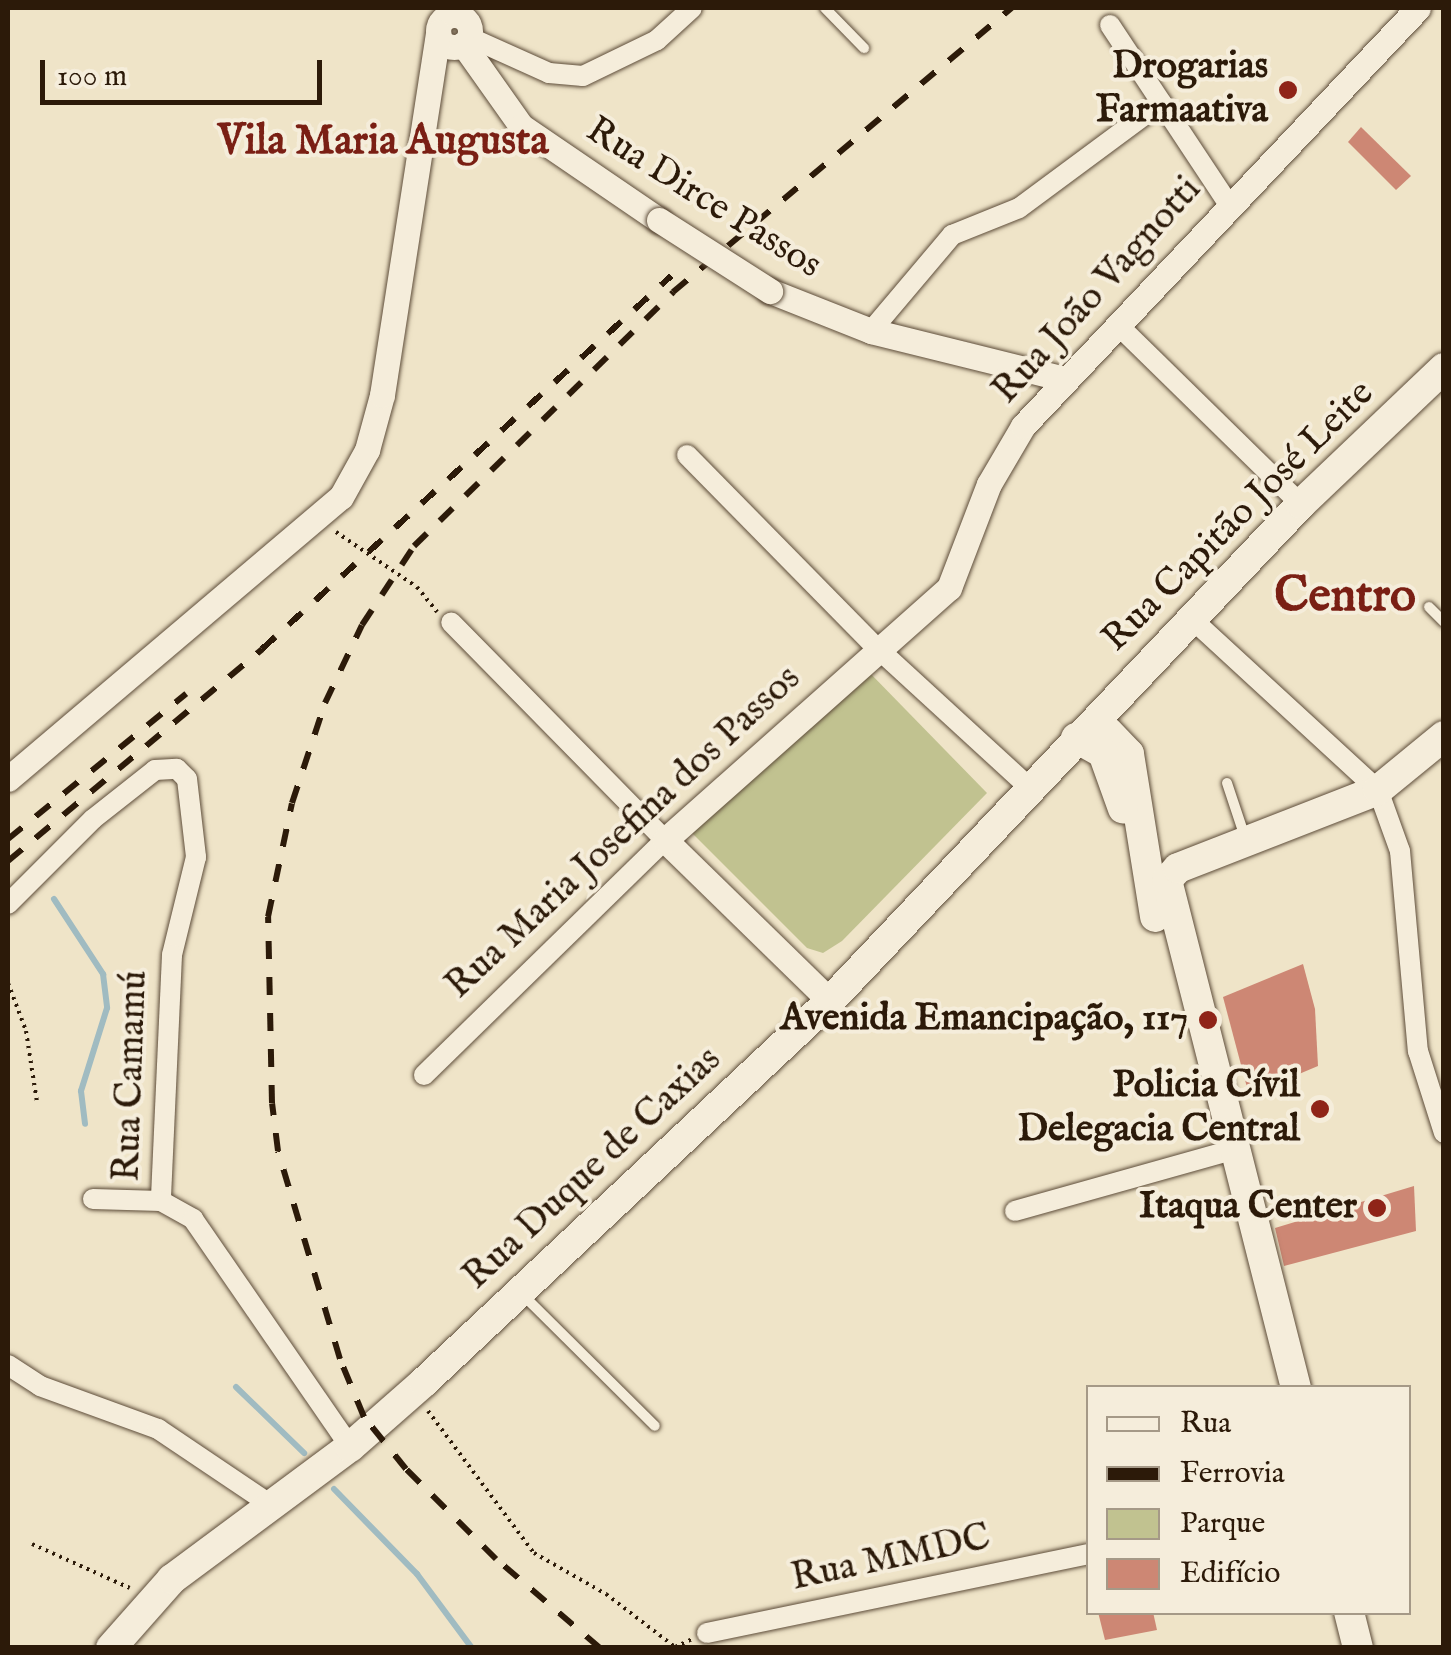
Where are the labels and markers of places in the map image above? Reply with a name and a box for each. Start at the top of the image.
place label: Drogarias Farmaativa [1096,45,1268,134]
marker: Drogarias Farmaativa [1277,79,1299,101]
place label: Avenida Emancipação, 117 [780,997,1188,1043]
marker: Avenida Emancipação, 117 [1197,1009,1219,1031]
place label: Policia Cívil Delegacia Central [1018,1064,1300,1154]
marker: Policia Cívil Delegacia Central [1309,1098,1331,1120]
place label: Itaqua Center [1139,1185,1357,1231]
marker: Itaqua Center [1366,1197,1388,1219]

